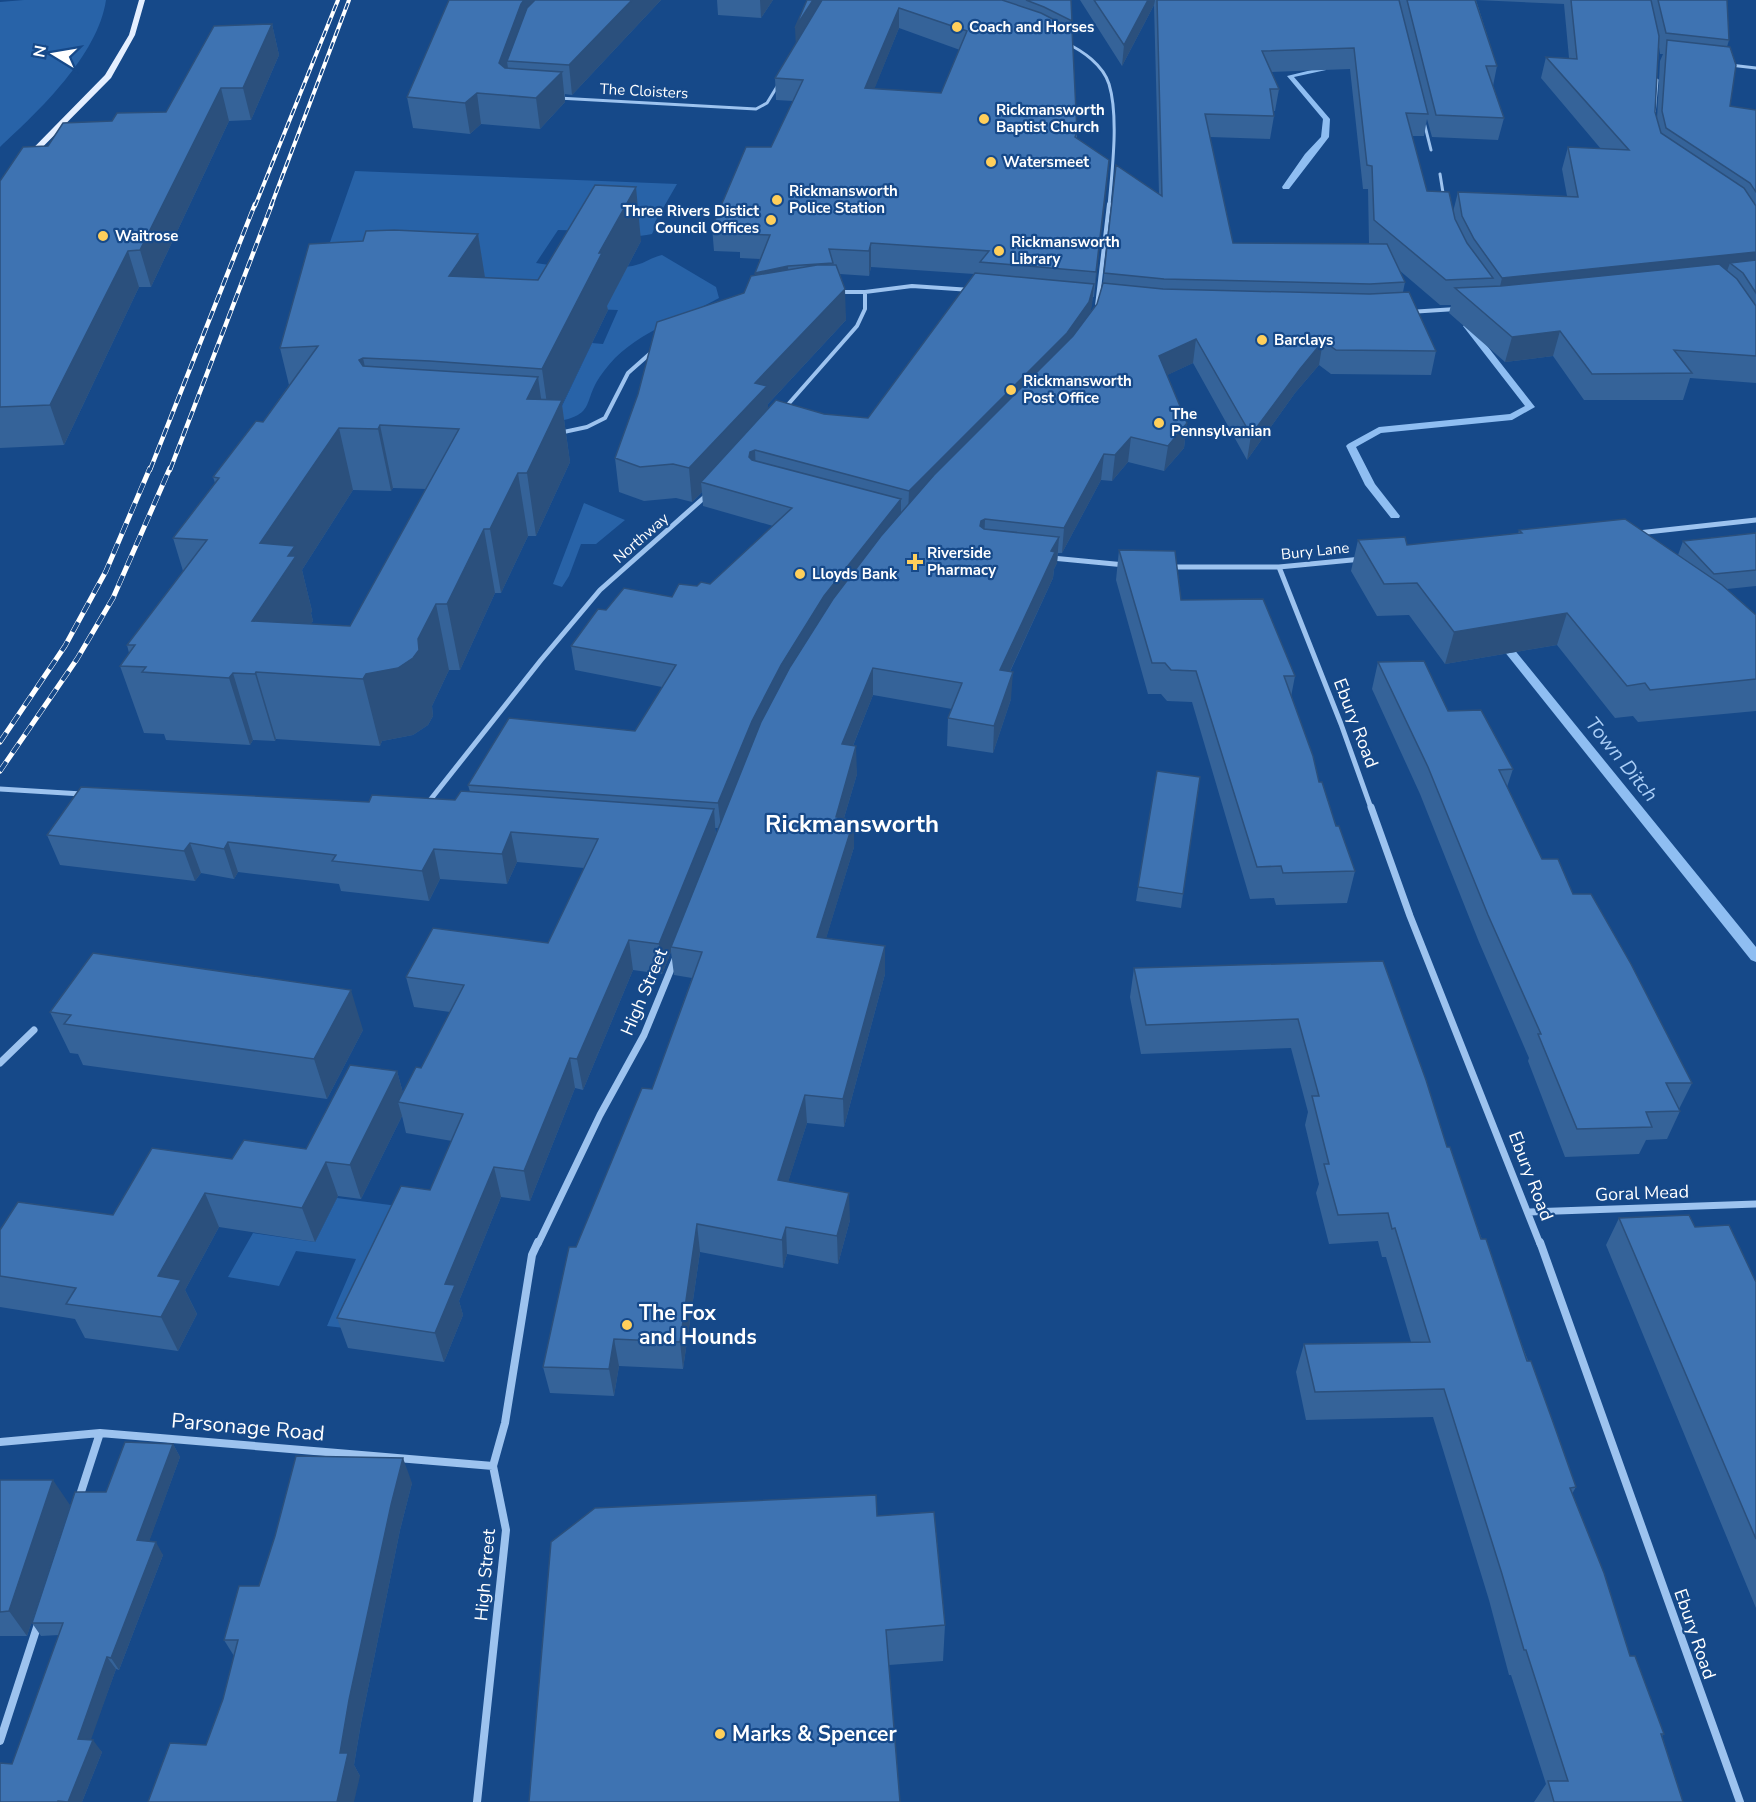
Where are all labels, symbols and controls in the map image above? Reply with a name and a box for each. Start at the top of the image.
place label: Coach and Horses [969,17,1094,37]
marker: Coach and Horses [950,20,964,34]
north arrow [24,24,84,84]
text: N [28,43,52,59]
street label: The Cloisters [599,79,689,103]
place label: Rickmansworth Baptist Church [996,100,1105,137]
marker: Rickmansworth Baptist Church [977,112,991,126]
place label: Watersmeet [1003,152,1089,172]
marker: Watersmeet [984,155,998,169]
place label: Rickmansworth Police Station [789,181,898,218]
marker: Rickmansworth Police Station [770,193,784,207]
place label: Three Rivers Distict Council Offices [623,201,759,238]
marker: Three Rivers Distict Council Offices [764,213,778,227]
place label: Waitrose [115,226,178,246]
marker: Waitrose [96,229,110,243]
place label: Rickmansworth Library [1011,232,1120,269]
marker: Rickmansworth Library [992,244,1006,258]
place label: Barclays [1274,330,1333,350]
marker: Barclays [1255,333,1269,347]
place label: Rickmansworth Post Office [1023,371,1132,408]
marker: Rickmansworth Post Office [1004,383,1018,397]
place label: The Pennsylvanian [1171,404,1271,441]
marker: The Pennsylvanian [1152,416,1166,430]
street label: Northway [609,508,673,568]
street label: Bury Lane [1280,537,1350,565]
place label: Riverside Pharmacy [927,543,996,580]
marker: Riverside Pharmacy [908,555,922,569]
place label: Lloyds Bank [812,564,898,584]
marker: Lloyds Bank [793,567,807,581]
street label: Ebury Road [1328,675,1384,771]
water label: Town Ditch [1579,711,1664,807]
district label: Rickmansworth [765,808,939,840]
street label: High Street [615,944,673,1039]
street label: Ebury Road [1503,1128,1559,1224]
street label: Goral Mead [1595,1179,1689,1207]
place label: The Fox and Hounds [639,1299,757,1351]
marker: The Fox and Hounds [620,1318,634,1332]
street label: Parsonage Road [170,1406,326,1448]
street label: High Street [469,1527,501,1622]
street label: Ebury Road [1668,1586,1722,1682]
place label: Marks & Spencer [732,1720,897,1748]
marker: Marks & Spencer [713,1727,727,1741]

